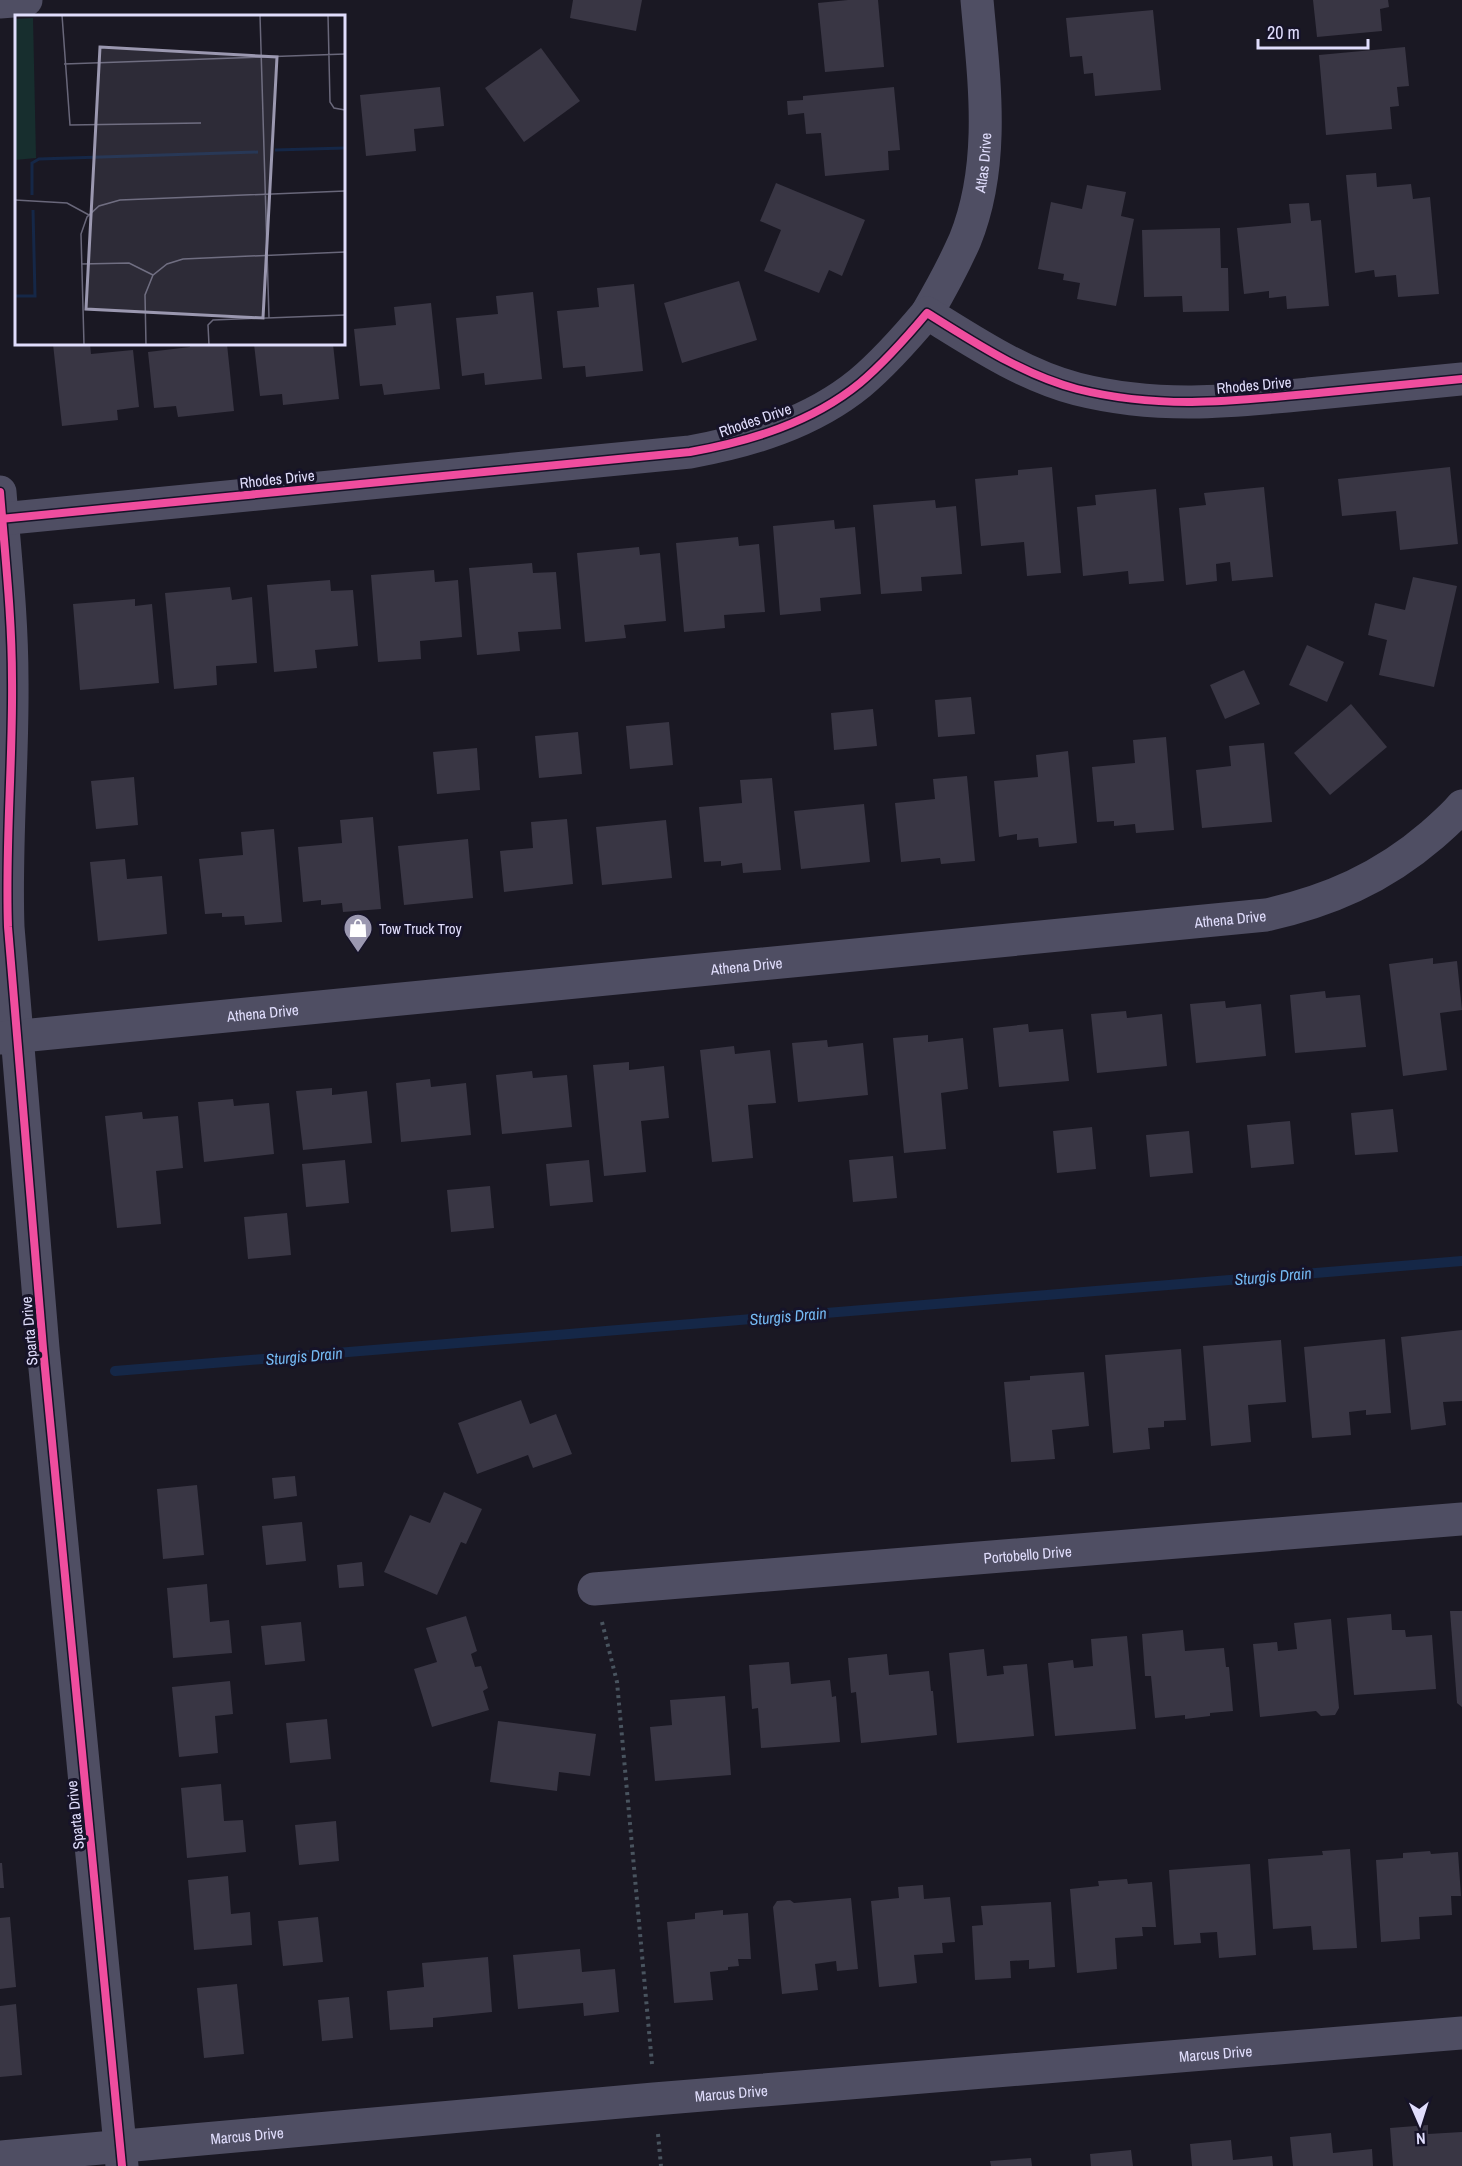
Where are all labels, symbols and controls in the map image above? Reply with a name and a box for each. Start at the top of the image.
scale bar [1258,12,1368,50]
inset map [15,15,345,345]
text: 20 m [1267,20,1300,45]
street label: Atlas Drive [968,132,996,195]
street label: Rhodes Drive [1216,371,1293,399]
street label: Rhodes Drive [716,398,794,442]
street label: Rhodes Drive [239,465,316,493]
street label: Athena Drive [1192,905,1267,932]
shop icon: Tow Truck Troy [342,912,374,954]
place label: Tow Truck Troy [379,918,463,939]
street label: Athena Drive [709,952,783,979]
street label: Athena Drive [225,999,300,1026]
water label: Sturgis Drain [1234,1262,1312,1290]
street label: Sparta Drive [16,1296,42,1366]
water label: Sturgis Drain [749,1302,827,1330]
water label: Sturgis Drain [265,1342,343,1370]
street label: Portobello Drive [983,1540,1073,1568]
street label: Sparta Drive [61,1779,89,1850]
street label: Marcus Drive [1178,2040,1253,2067]
street label: Marcus Drive [694,2079,769,2106]
north arrow [1390,2094,1450,2154]
street label: Marcus Drive [210,2121,285,2149]
text: N [1415,2128,1426,2150]

